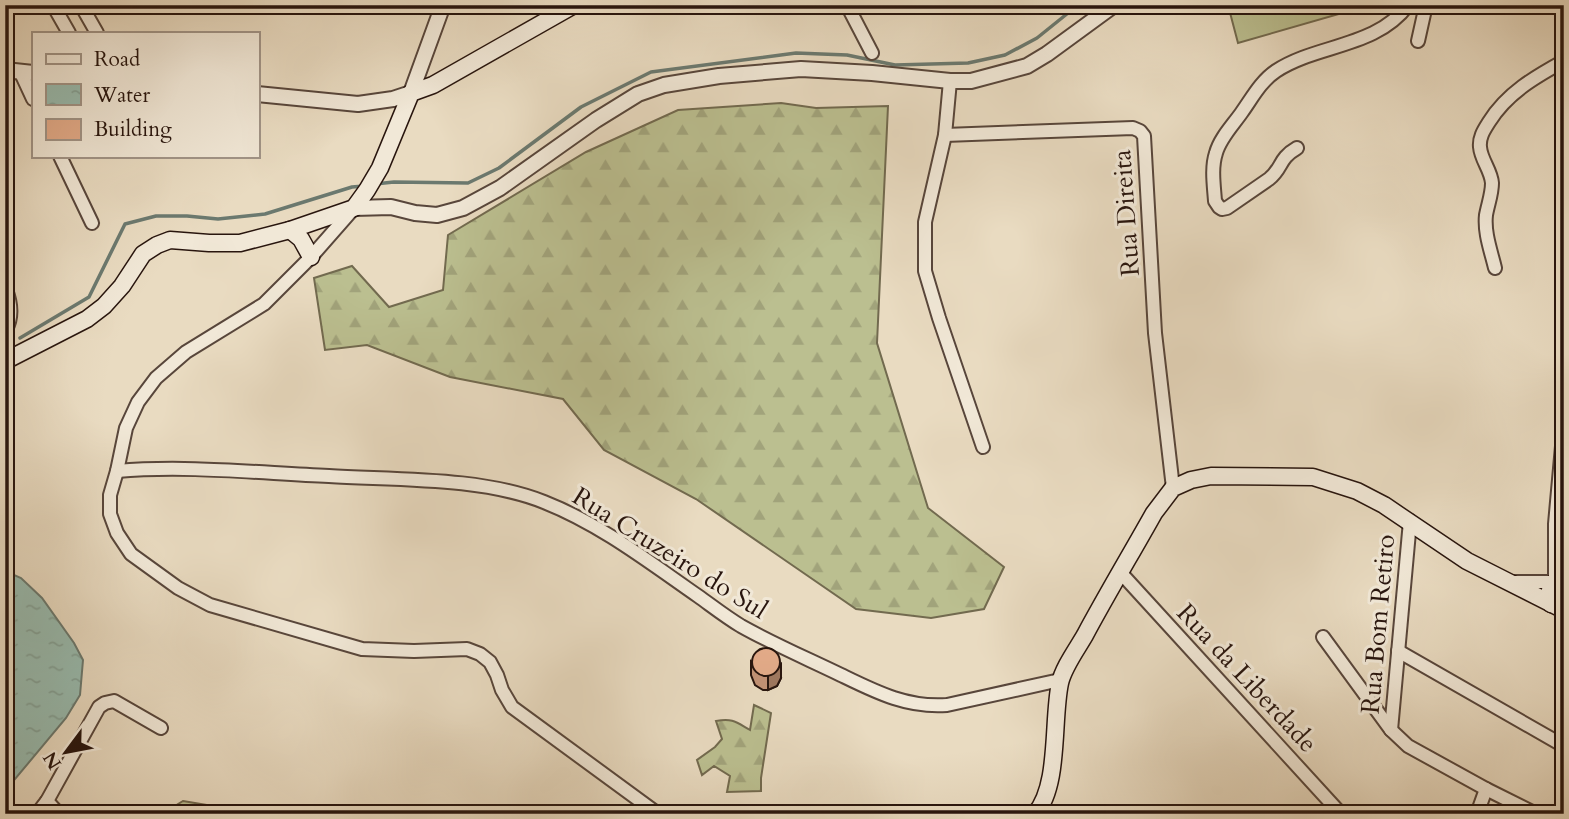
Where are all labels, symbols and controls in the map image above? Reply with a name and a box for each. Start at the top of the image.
legend [32,32,259,158]
text: Road [94,45,140,74]
text: Water [93,81,150,110]
text: Building [94,115,172,144]
street label: Rua Direita [1104,148,1148,278]
street label: Rua Cruzeiro do Sul [566,479,775,627]
street label: Rua Bom Retiro [1353,533,1403,715]
street label: Rua da Liberdade [1169,596,1325,760]
north arrow [32,718,102,788]
text: N [37,746,68,774]

